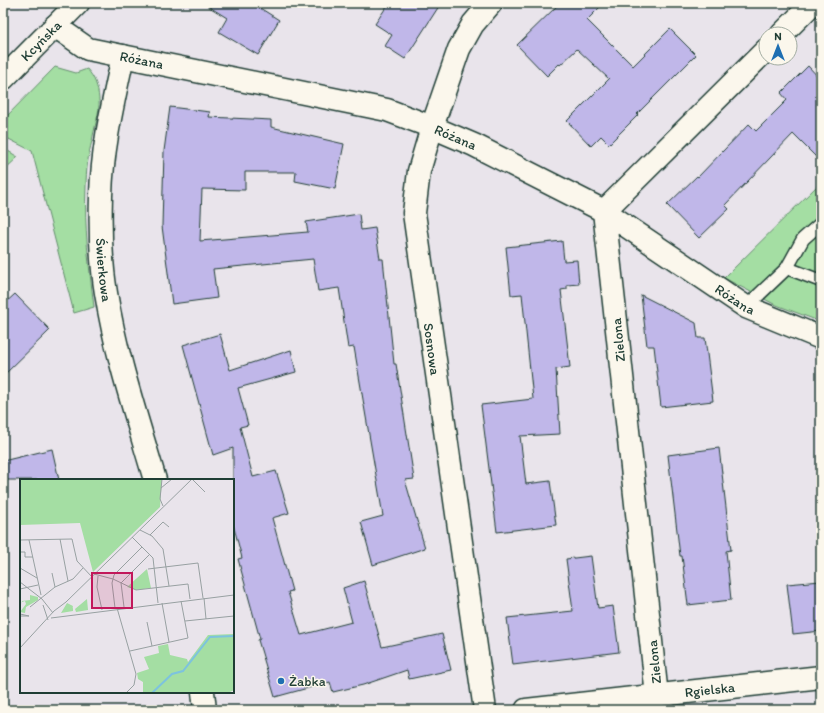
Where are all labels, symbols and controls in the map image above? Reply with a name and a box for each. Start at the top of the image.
street label: Kcyńska [17,16,66,65]
north arrow [758,26,798,66]
text: N [774,30,782,43]
street label: Różana [118,48,165,73]
street label: Różana [432,121,479,154]
street label: Świerkowa [92,238,115,304]
street label: Różana [712,281,757,319]
street label: Zielona [608,316,629,363]
street label: Sosnowa [419,322,444,377]
inset map [20,479,234,693]
street label: Zielona [644,638,665,685]
place label: Żabka [289,673,326,690]
marker: Żabka [276,676,286,686]
street label: Rgielska [684,679,737,701]

